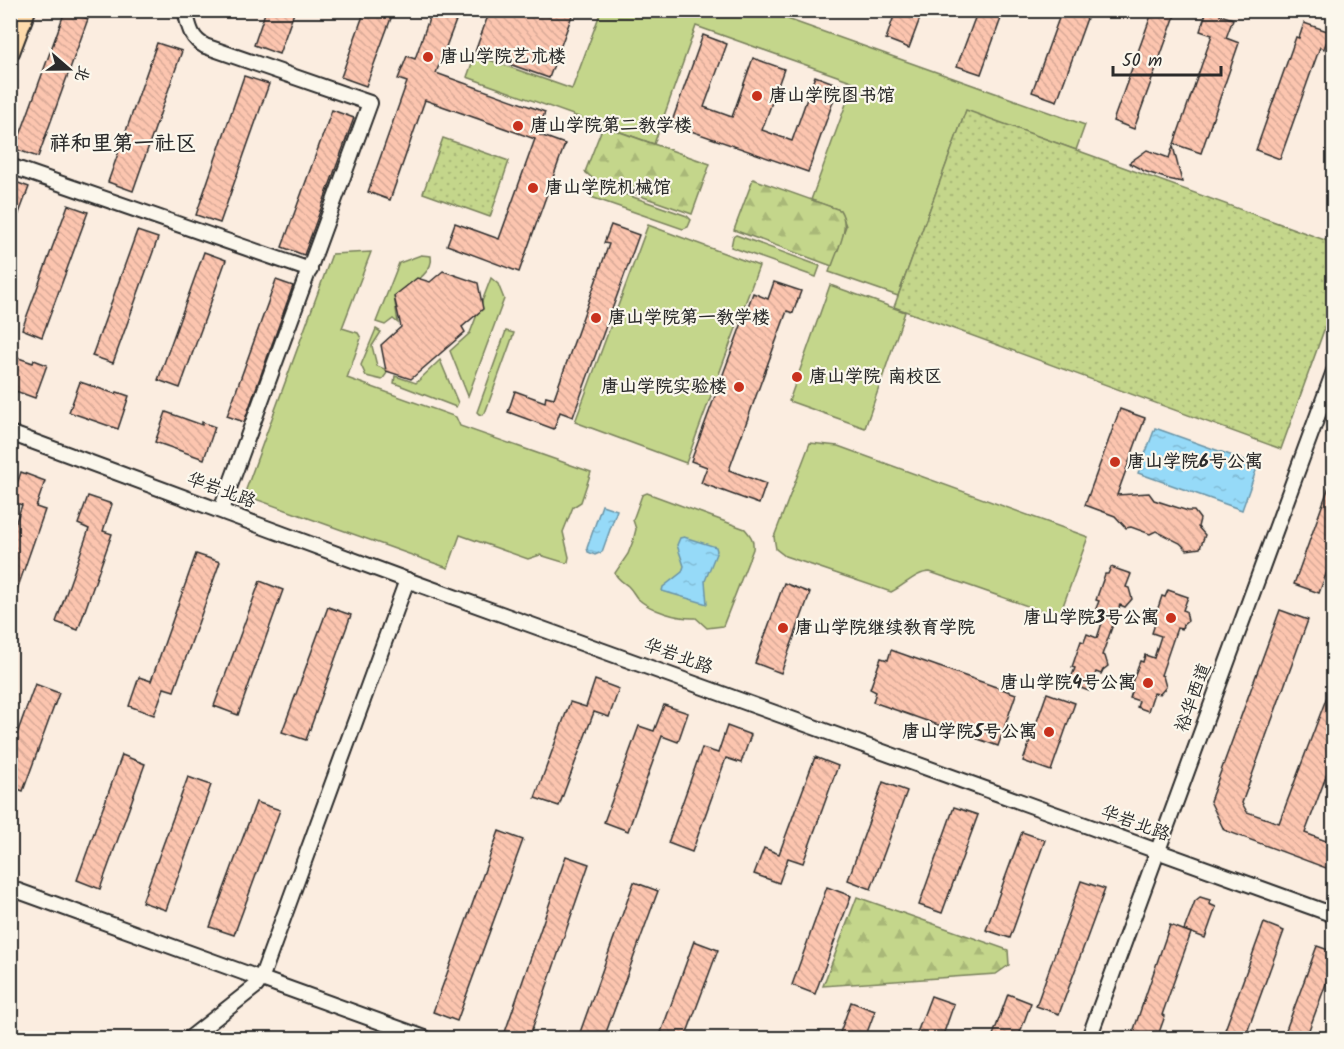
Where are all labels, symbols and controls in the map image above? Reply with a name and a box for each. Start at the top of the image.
north arrow [39,39,99,99]
scale bar [1113,39,1221,77]
place label: 唐山学院艺术楼 [440,43,566,72]
text: 50 m [1122,47,1162,76]
marker: 唐山学院艺术楼 [421,50,435,64]
text: 北 [67,62,96,85]
place label: 唐山学院图书馆 [769,82,895,111]
marker: 唐山学院图书馆 [750,89,764,103]
place label: 唐山学院第二教学楼 [530,112,692,141]
marker: 唐山学院第二教学楼 [511,119,525,133]
district label: 祥和里第一社区 [50,128,197,161]
place label: 唐山学院机械馆 [545,174,671,203]
marker: 唐山学院机械馆 [526,181,540,195]
place label: 唐山学院第一教学楼 [608,304,770,333]
marker: 唐山学院第一教学楼 [589,311,603,325]
place label: 唐山学院 南校区 [809,363,942,392]
marker: 唐山学院 南校区 [790,370,804,384]
place label: 唐山学院实验楼 [601,373,727,402]
marker: 唐山学院实验楼 [732,380,746,394]
place label: 唐山学院6号公寓 [1127,448,1263,477]
marker: 唐山学院6号公寓 [1108,455,1122,469]
street label: 华岩北路 [182,465,260,517]
place label: 唐山学院3号公寓 [1023,604,1159,633]
marker: 唐山学院3号公寓 [1164,611,1178,625]
place label: 唐山学院继续教育学院 [795,614,975,643]
marker: 唐山学院继续教育学院 [776,621,790,635]
street label: 华岩北路 [639,631,717,683]
street label: 裕华西道 [1168,659,1220,737]
place label: 唐山学院4号公寓 [1000,669,1136,698]
marker: 唐山学院4号公寓 [1141,676,1155,690]
place label: 唐山学院5号公寓 [902,718,1037,747]
marker: 唐山学院5号公寓 [1042,725,1056,739]
street label: 华岩北路 [1096,798,1174,850]

